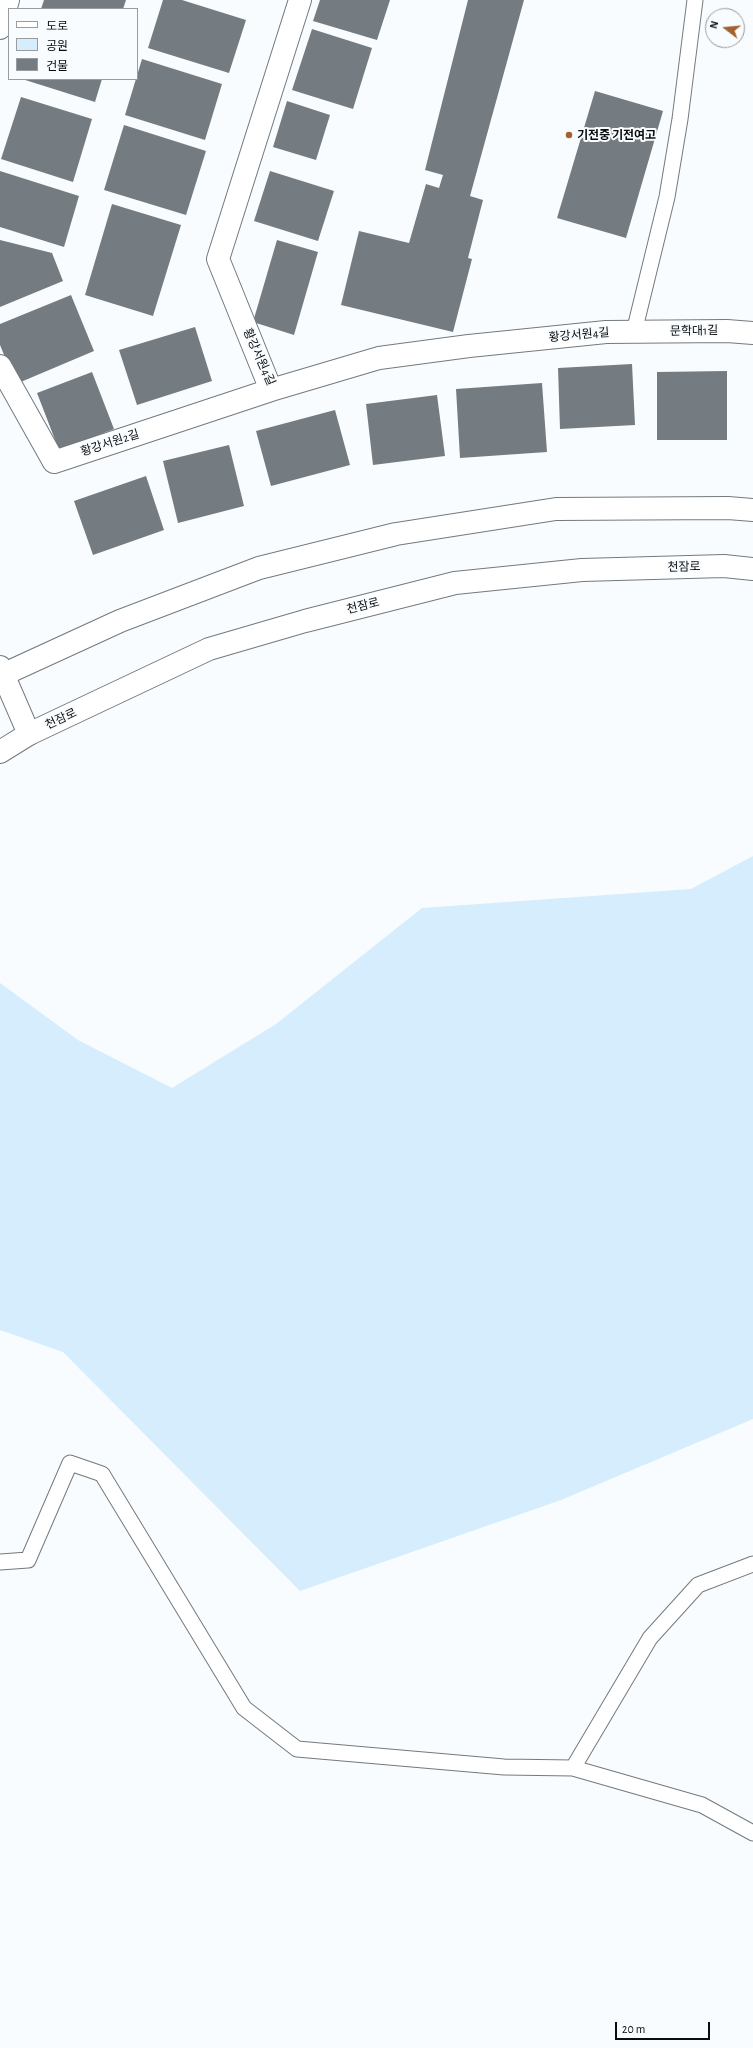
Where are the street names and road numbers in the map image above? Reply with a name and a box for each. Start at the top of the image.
street label: 문학대1길 [670,323,718,339]
street label: 황강서원4길 [548,325,610,345]
street label: 황강서원4길 [240,326,278,388]
street label: 황강서원2길 [79,427,141,459]
street label: 천잠로 [667,560,701,574]
street label: 천잠로 [345,595,381,617]
street label: 천잠로 [43,705,79,733]

